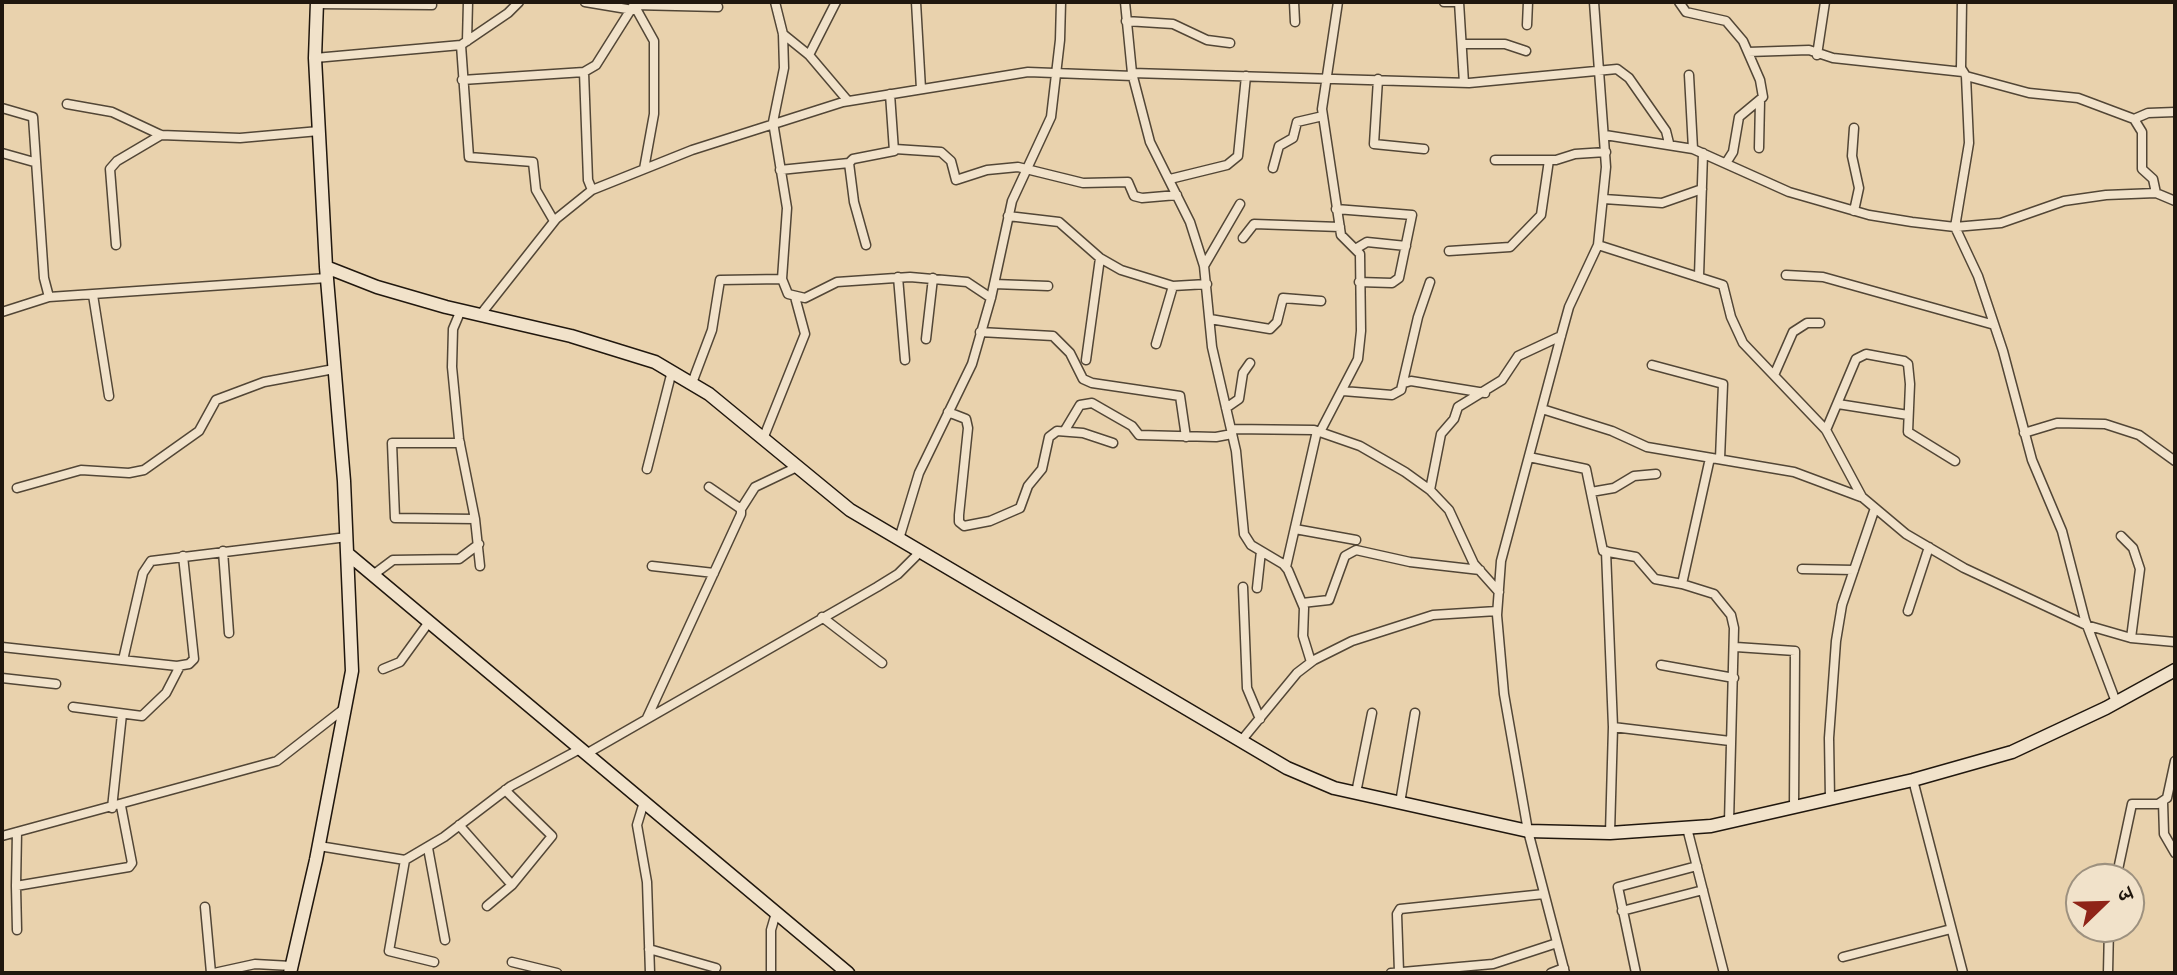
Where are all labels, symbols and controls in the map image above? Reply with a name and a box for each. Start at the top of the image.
north arrow [2065,863,2145,943]
text: उ [2109,883,2141,905]

